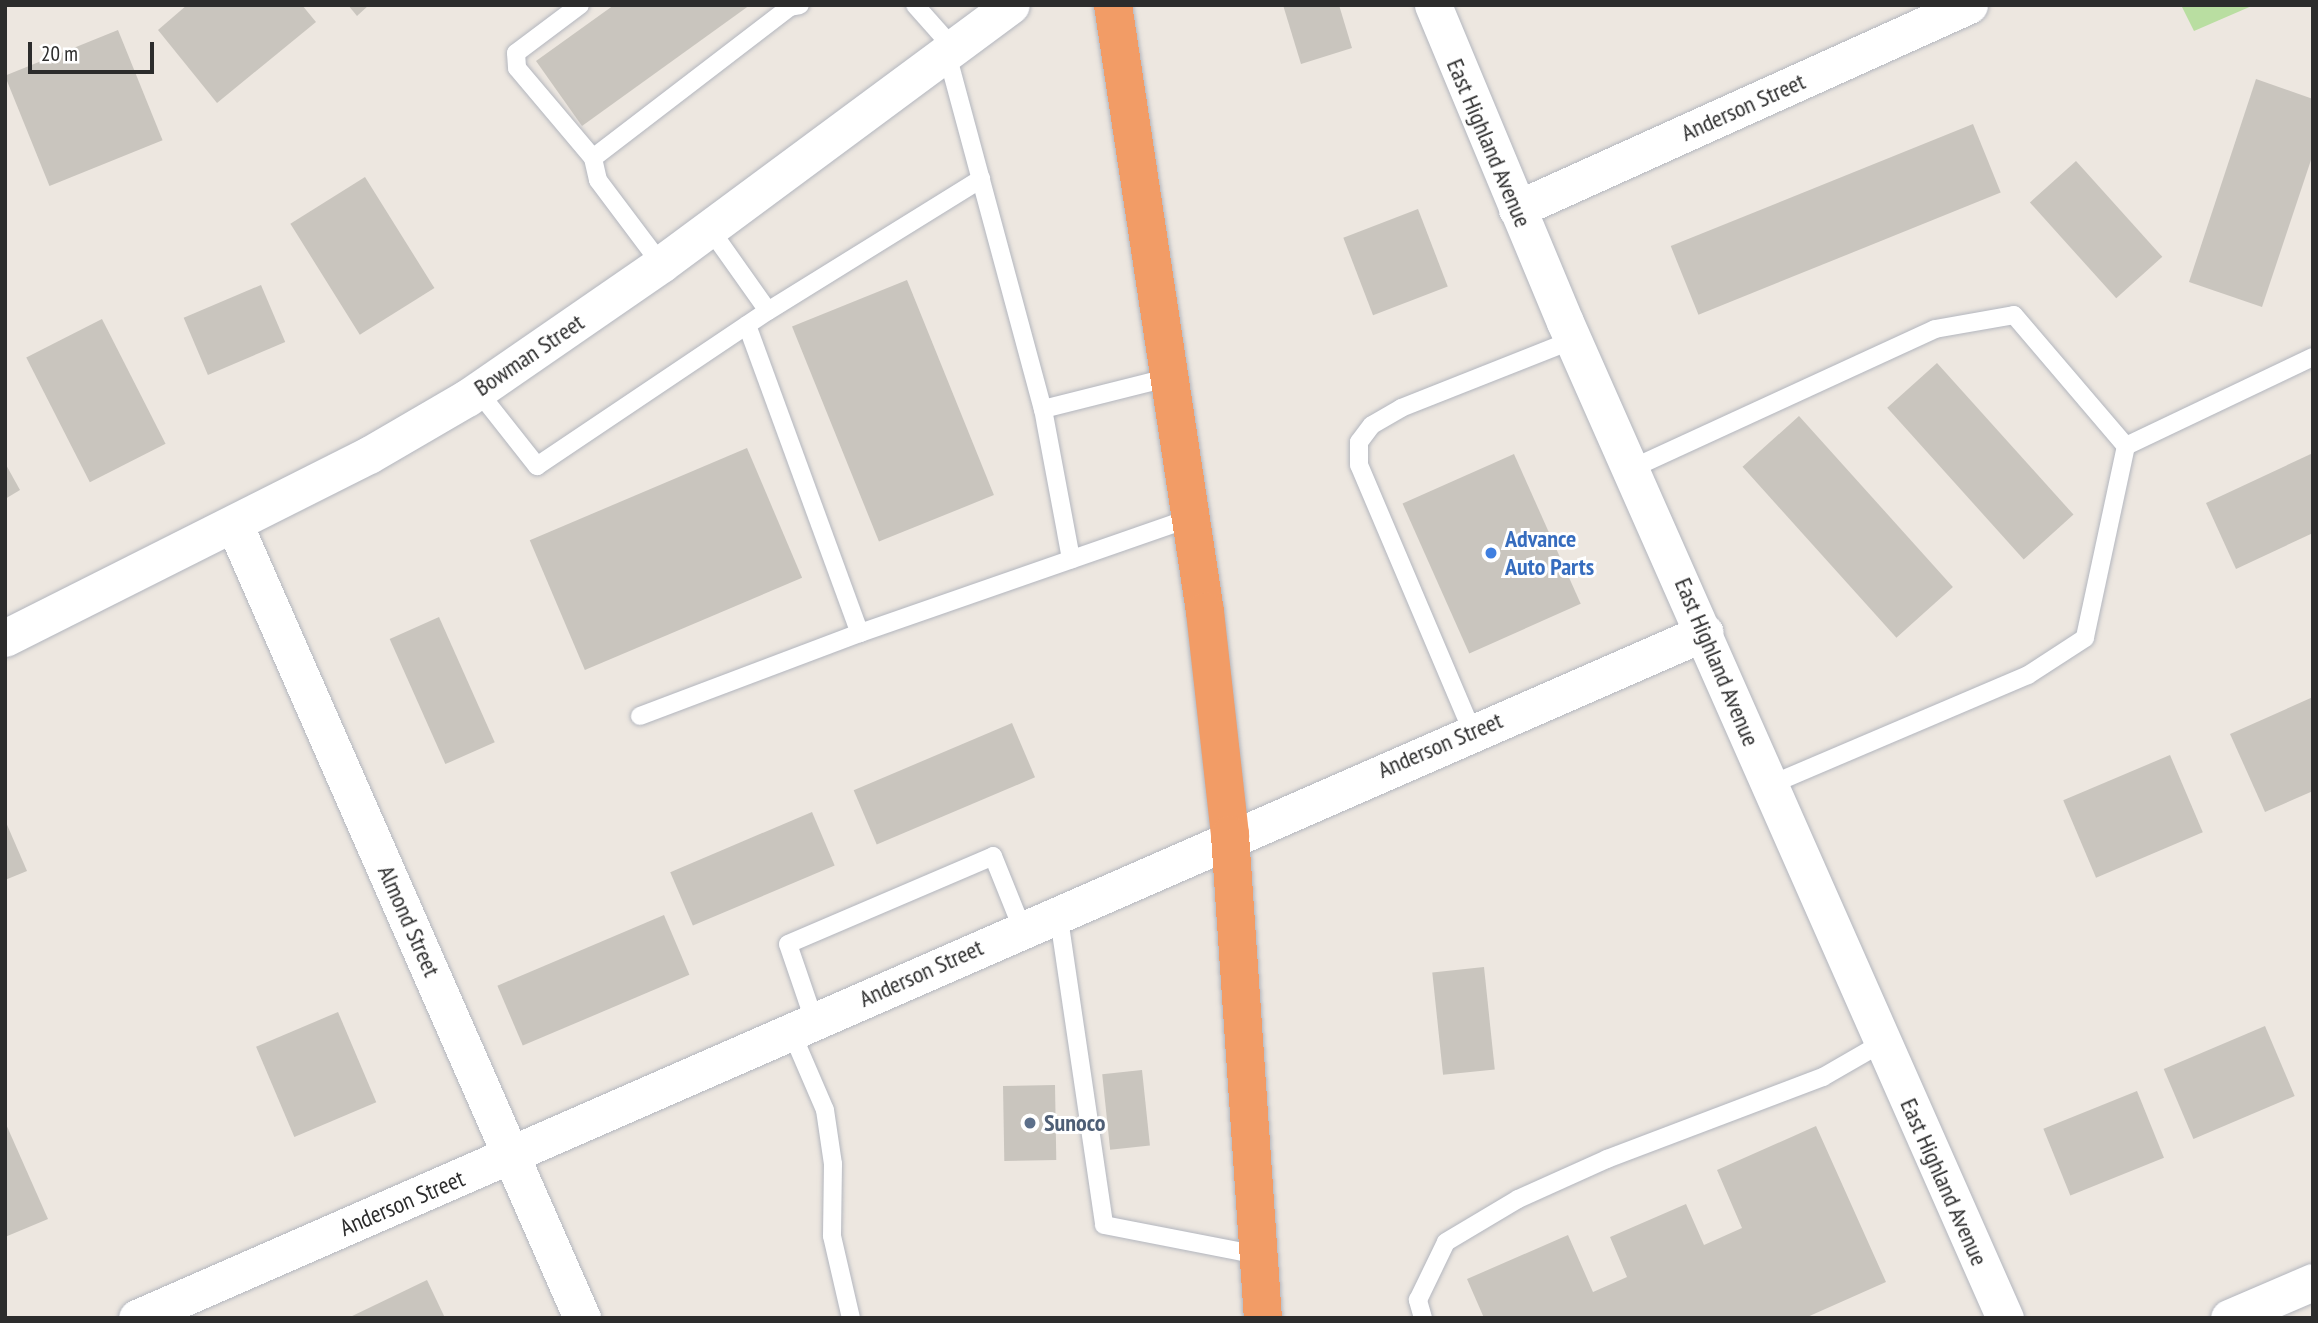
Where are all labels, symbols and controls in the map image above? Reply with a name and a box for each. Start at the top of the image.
scale bar [32,28,158,72]
text: 20 m [41,40,78,67]
street label: East Highland Avenue [1440,54,1538,232]
street label: Anderson Street [1677,67,1809,147]
street label: Bowman Street [469,308,589,402]
place label: Advance Auto Parts [1505,525,1594,581]
marker: Advance Auto Parts [1483,545,1499,561]
street label: East Highland Avenue [1668,573,1766,751]
street label: Anderson Street [1373,706,1507,784]
street label: Almond Street [372,861,446,981]
street label: Anderson Street [855,933,987,1013]
street label: East Highland Avenue [1894,1094,1994,1270]
place label: Sunoco [1044,1109,1105,1137]
marker: Sunoco [1022,1115,1038,1131]
street label: Anderson Street [335,1164,469,1242]

